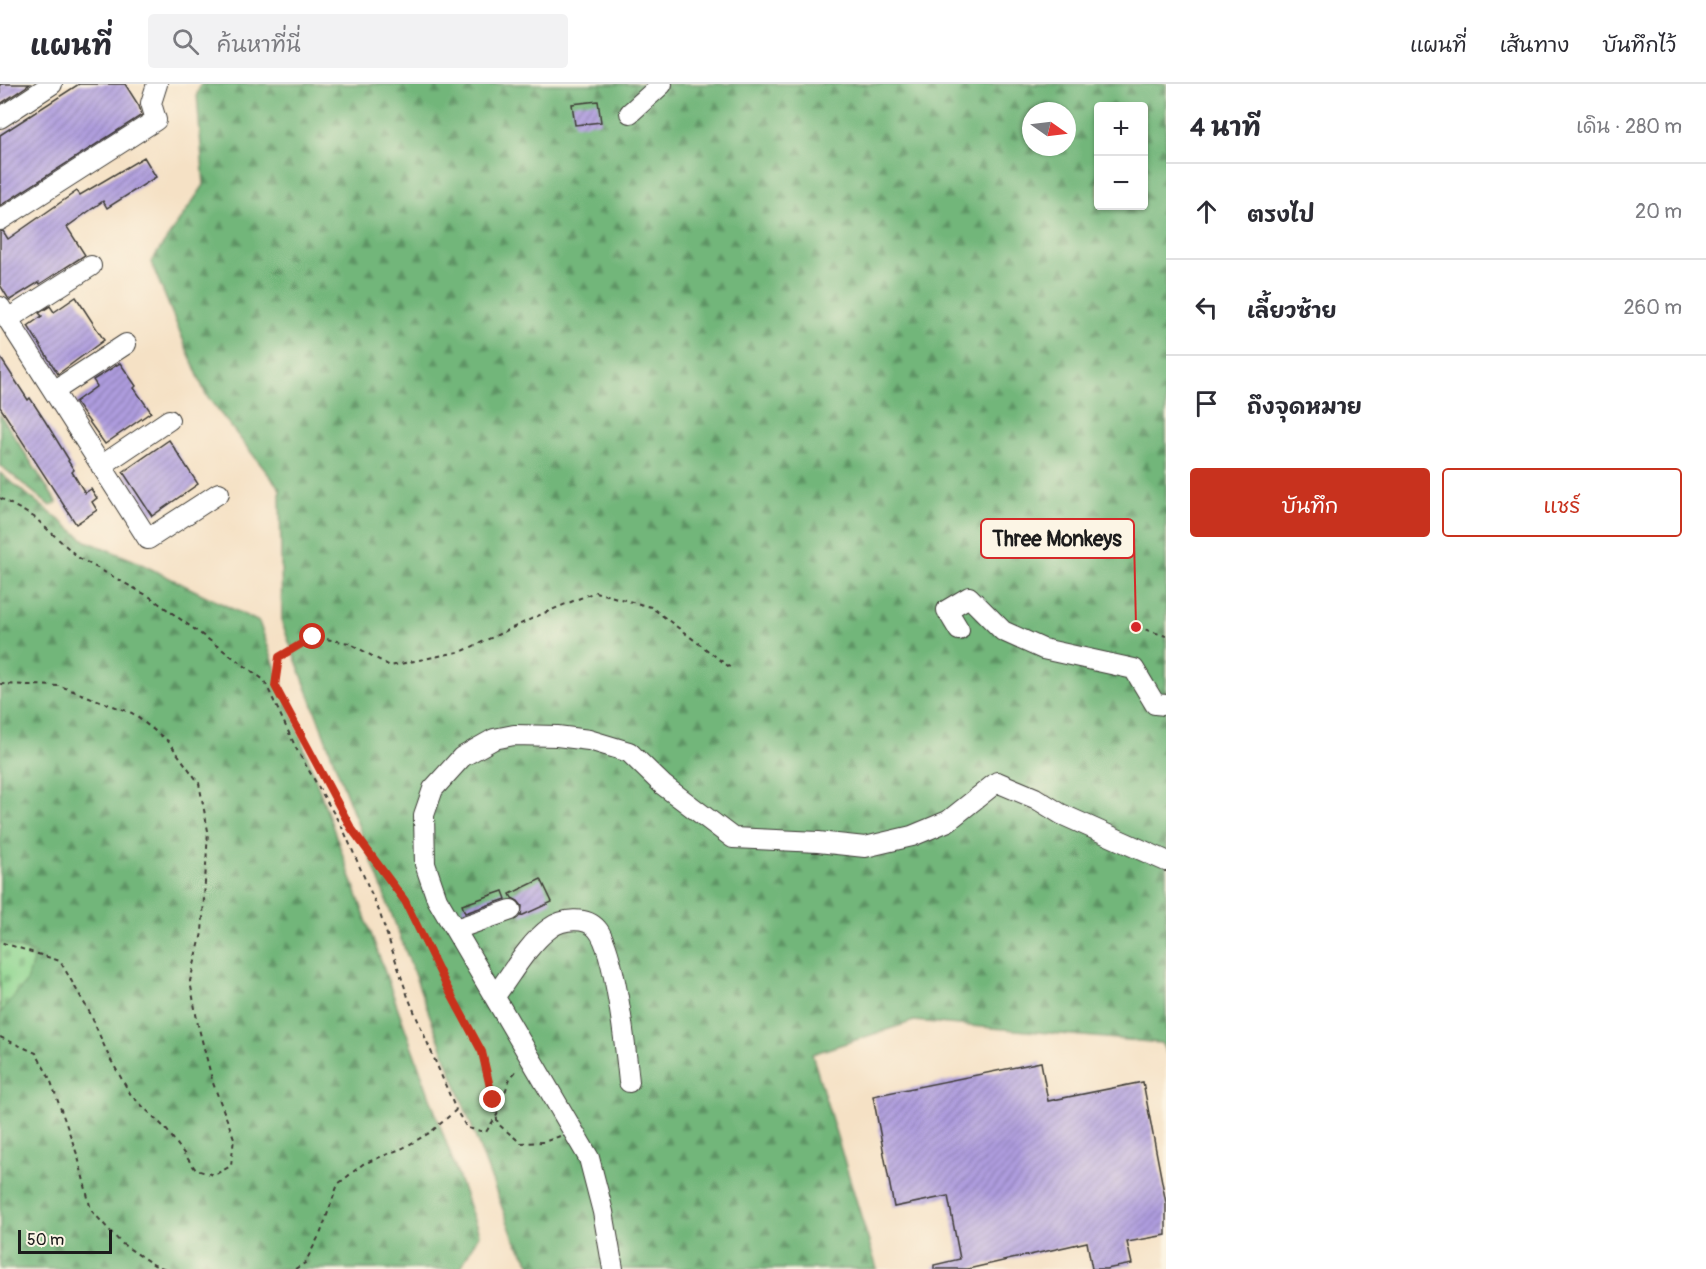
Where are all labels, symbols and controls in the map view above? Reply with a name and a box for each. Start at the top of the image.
search box [148,14,568,68]
icon: search [169,25,202,58]
text: แผนที่ [30,29,112,64]
text: ค้นหาที่นี่ [217,31,301,59]
text: แผนที่ [1410,32,1467,59]
text: เส้นทาง [1500,32,1569,59]
text: บันทึกไว้ [1602,32,1676,59]
north arrow [1022,102,1076,156]
map controls [1094,102,1148,210]
button: + [1094,102,1148,156]
text: 4 นาที [1190,112,1261,144]
text: เดิน · 280 m [1576,114,1682,139]
button: − [1094,156,1148,210]
icon: ahead [1190,195,1223,228]
text: 20 m [1635,199,1682,224]
text: ตรงไป [1247,201,1315,229]
icon: left [1190,291,1223,324]
text: 260 m [1623,295,1682,320]
text: เลี้ยวซ้าย [1247,297,1337,325]
icon: arrive [1190,387,1223,420]
text: ถึงจุดหมาย [1247,393,1362,421]
button: บันทึก [1190,468,1430,537]
button: แชร์ [1442,468,1682,537]
callout: Three Monkeys [981,519,1134,558]
text: Three Monkeys [991,526,1122,553]
route start [299,623,325,649]
route end [479,1086,505,1112]
scale bar [18,1227,112,1254]
text: 50 m [27,1230,64,1250]

